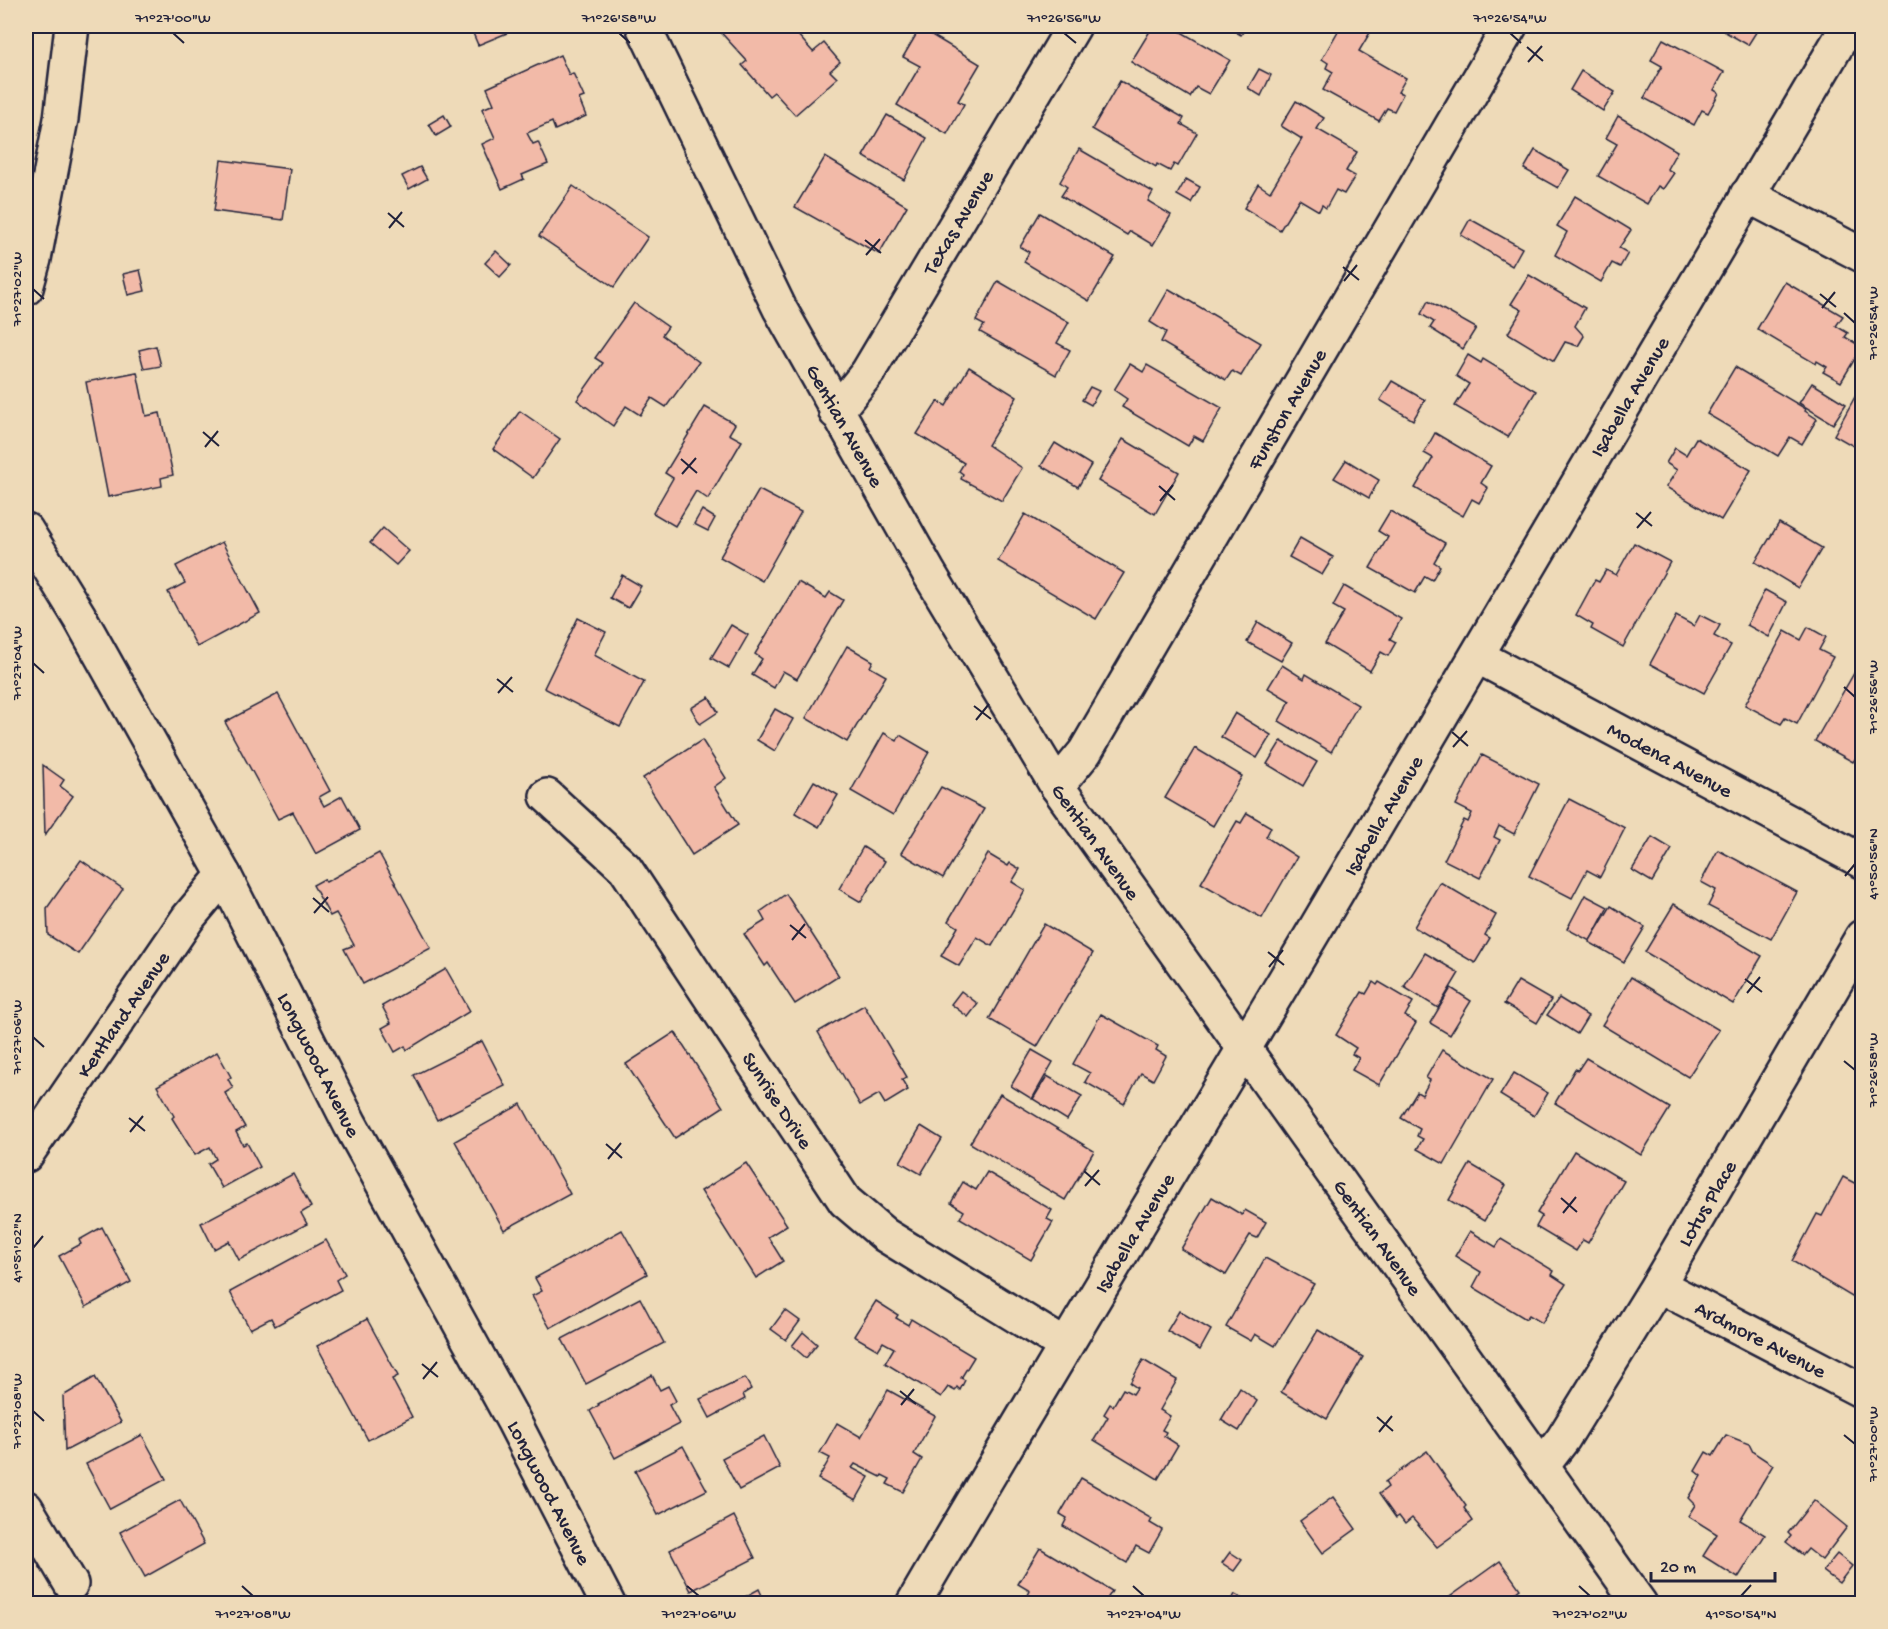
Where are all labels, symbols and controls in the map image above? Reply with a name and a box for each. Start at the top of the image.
text: 71°27'00"W [134,10,211,28]
text: 71°26'58"W [581,10,656,28]
text: 71°26'56"W [1026,10,1101,28]
text: 71°26'54"W [1472,10,1547,28]
street label: Texas Avenue [919,166,1002,281]
text: 71°27'02"W [9,252,27,327]
text: 71°26'54"W [1865,286,1883,361]
street label: Isabella Avenue [1587,332,1678,463]
street label: Funston Avenue [1243,344,1335,476]
street label: Gentian Avenue [798,361,888,494]
text: 71°27'04"W [9,626,27,701]
text: 71°26'56"W [1865,660,1883,735]
street label: Modena Avenue [1602,718,1737,806]
street label: Isabella Avenue [1340,751,1431,882]
street label: Gentian Avenue [1044,780,1144,907]
text: 41°50'56"N [1865,828,1883,900]
street label: Kentland Avenue [73,947,178,1084]
street label: Longwood Avenue [270,989,365,1144]
text: 71°27'06"W [9,999,27,1075]
text: 71°26'58"W [1865,1033,1883,1108]
street label: Sunrise Drive [734,1049,817,1156]
street label: Lotus Place [1674,1156,1745,1252]
street label: Isabella Avenue [1091,1169,1183,1299]
street label: Gentian Avenue [1326,1176,1426,1303]
text: 41°51'02"N [9,1213,27,1283]
street label: Ardmore Avenue [1689,1297,1830,1387]
text: 71°27'08"W [9,1373,27,1450]
text: 71°27'00"W [1865,1406,1883,1483]
street label: Longwood Avenue [500,1417,595,1571]
scale bar [1651,1545,1776,1583]
text: 20 m [1660,1558,1696,1579]
text: 71°27'08"W [214,1606,291,1624]
text: 71°27'06"W [661,1606,737,1624]
text: 71°27'04"W [1106,1606,1181,1624]
text: 71°27'02"W [1552,1606,1627,1624]
text: 41°50'54"N [1705,1606,1777,1624]

